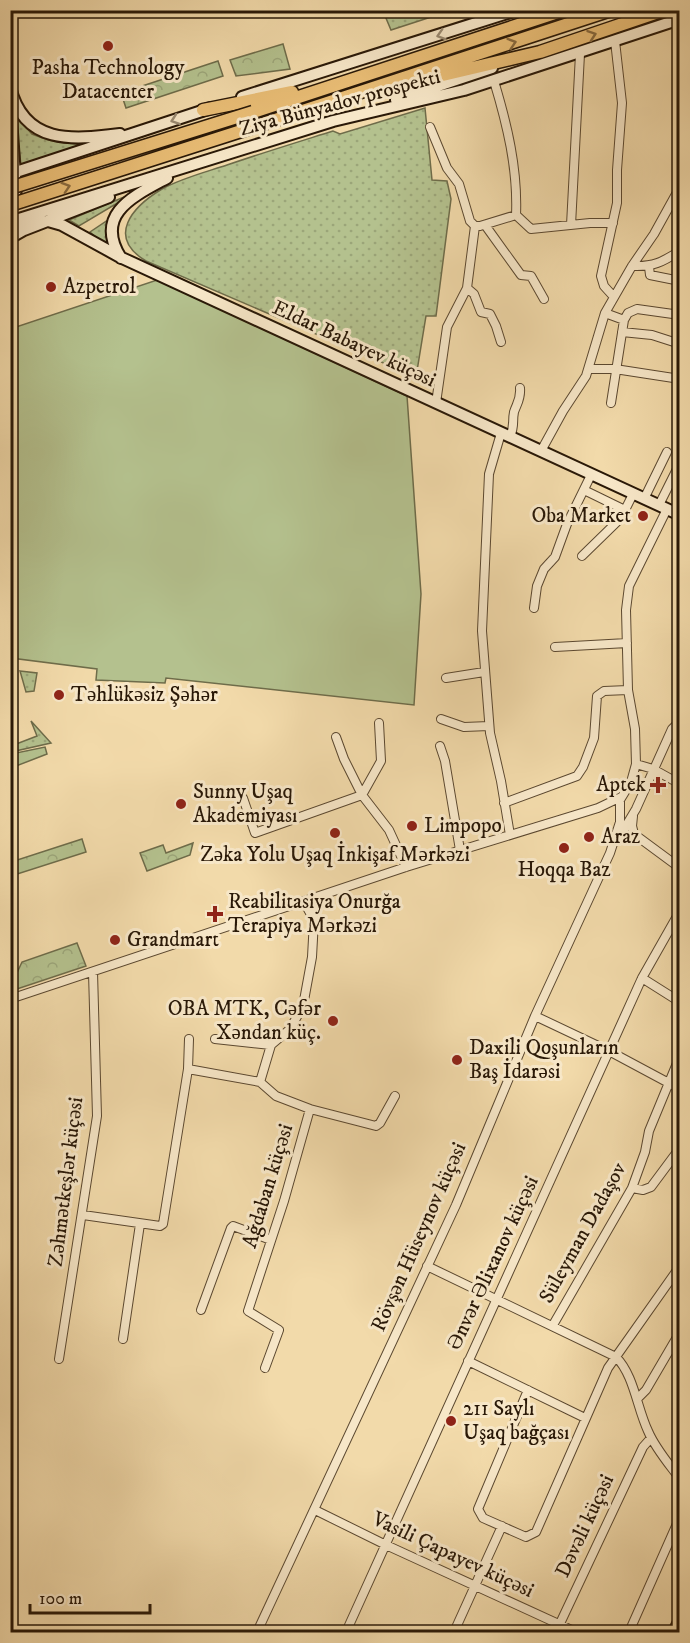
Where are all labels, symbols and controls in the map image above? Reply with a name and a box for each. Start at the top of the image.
one-way arrow [436,28,447,40]
one-way arrow [586,29,597,42]
one-way arrow [506,38,517,51]
marker: Pasha Technology Datacenter [101,39,115,53]
place label: Pasha Technology Datacenter [32,55,186,105]
street label: Ziya Bünyadov prospekti [237,64,443,142]
one-way arrow [170,112,181,125]
one-way arrow [60,182,71,194]
place label: Azpetrol [63,274,136,300]
marker: Azpetrol [44,280,58,294]
street label: Eldar Babayev küçəsi [268,295,440,393]
place label: Oba Market [531,503,631,529]
marker: Oba Market [636,509,650,523]
place label: Təhlükəsiz Şəhər [71,682,218,708]
marker: Təhlükəsiz Şəhər [52,688,66,702]
place label: Aptek [596,772,647,798]
marker: Aptek [651,778,665,792]
place label: Sunny Uşaq Akademiyası [193,779,297,829]
marker: Sunny Uşaq Akademiyası [174,797,188,811]
place label: Limpopo [424,813,502,839]
marker: Limpopo [405,819,419,833]
place label: Araz [601,824,640,850]
marker: Zəka Yolu Uşaq İnkişaf Mərkəzi [328,826,342,840]
marker: Araz [582,830,596,844]
place label: Zəka Yolu Uşaq İnkişaf Mərkəzi [200,841,470,868]
marker: Hoqqa Baz [557,841,571,855]
place label: Hoqqa Baz [517,857,611,883]
place label: Reabilitasiya Onurğa Terapiya Mərkəzi [228,889,401,939]
marker: Reabilitasiya Onurğa Terapiya Mərkəzi [206,905,224,923]
place label: Grandmart [127,927,219,953]
marker: Grandmart [108,933,122,947]
place label: OBA MTK, Cəfər Xəndan küç. [168,996,321,1046]
marker: OBA MTK, Cəfər Xəndan küç. [326,1014,340,1028]
place label: Daxili Qoşunların Baş İdarəsi [469,1035,619,1085]
marker: Daxili Qoşunların Baş İdarəsi [450,1053,464,1067]
street label: Zəhmətkeşlər küçəsi [43,1096,89,1268]
street label: Ağdaban küçəsi [237,1121,299,1251]
street label: Rövşən Hüseynov küçəsi [366,1138,472,1336]
street label: Süleyman Dadaşov [534,1158,633,1308]
street label: Ənvər Əlixanov küçəsi [441,1172,545,1354]
place label: 211 Saylı Uşaq bağçası [463,1396,569,1446]
marker: 211 Saylı Uşaq bağçası [444,1414,458,1428]
street label: Dəvəli küçəsi [550,1470,620,1582]
street label: Vasili Çapayev küçəsi [367,1506,538,1604]
scale bar [30,1577,150,1615]
text: 100 m [39,1588,82,1610]

